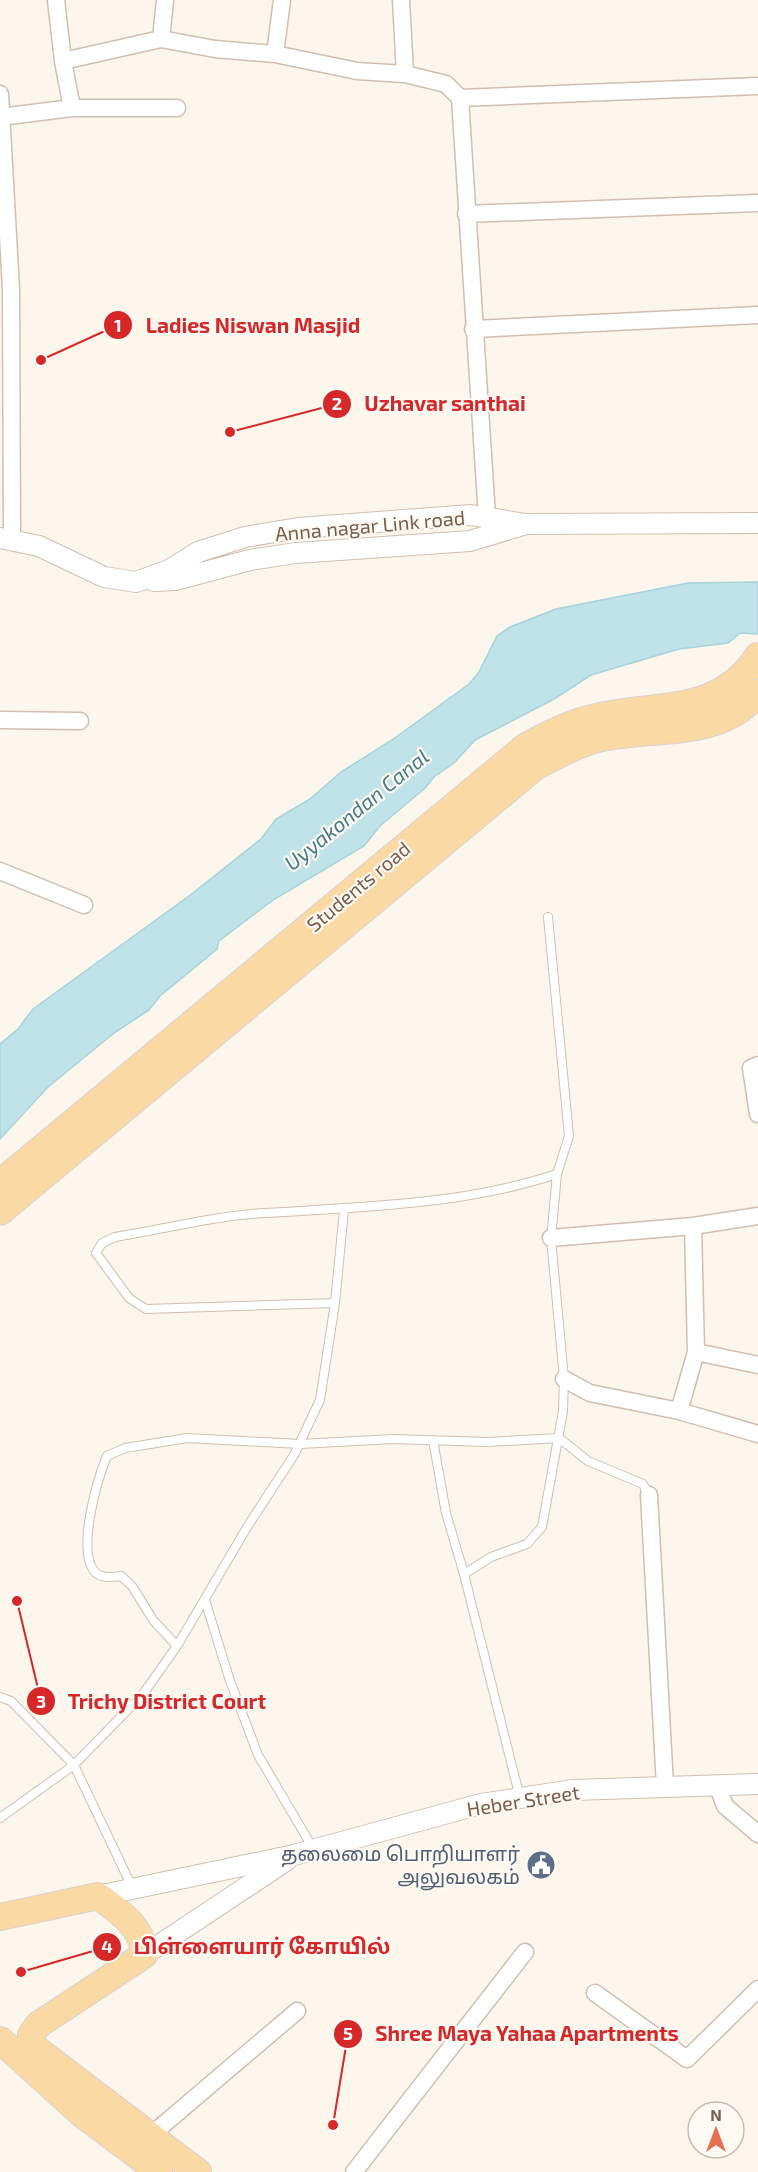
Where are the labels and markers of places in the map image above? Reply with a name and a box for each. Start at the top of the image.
callout: Ladies Niswan Masjid [103,306,372,345]
callout: Uzhavar santhai [322,385,538,424]
callout: Trichy District Court [26,1682,279,1721]
place label: தலைமை பொறியாளர் அலுவலகம் [281,1841,520,1891]
public building icon: தலைமை பொறியாளர் அலுவலகம் [525,1849,557,1881]
callout: பிள்ளையார் கோயில் [92,1927,403,1966]
callout: Shree Maya Yahaa Apartments [333,2015,692,2054]

